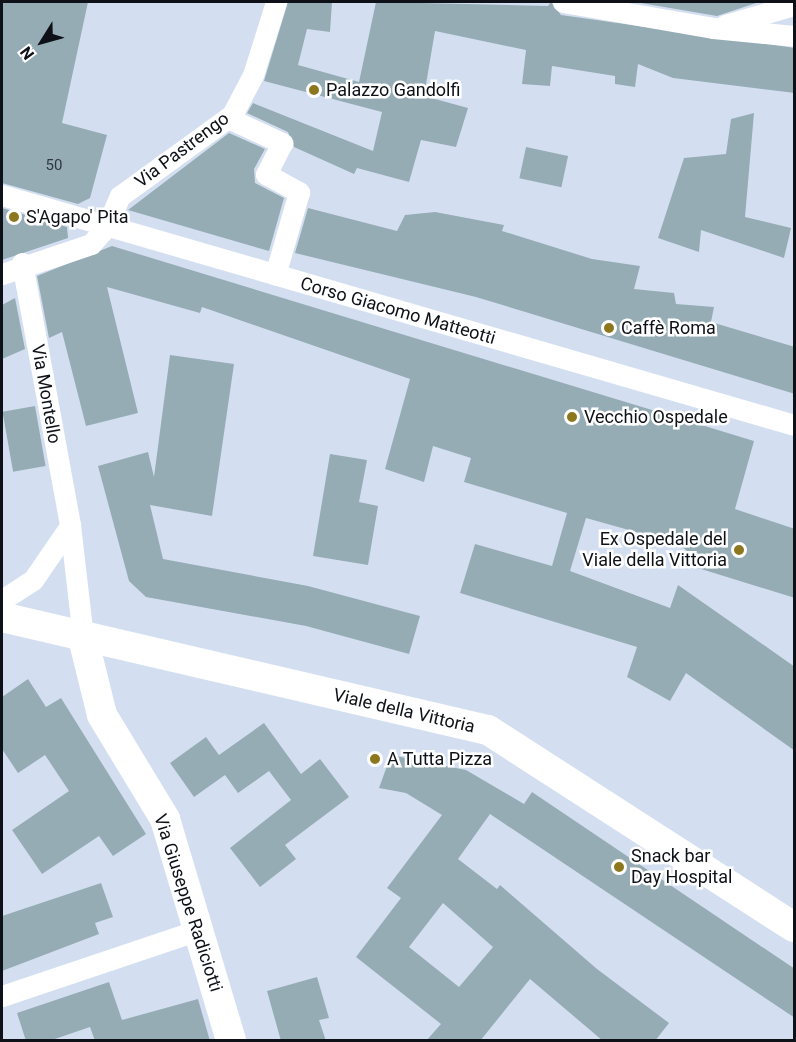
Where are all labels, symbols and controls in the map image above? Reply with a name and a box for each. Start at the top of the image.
north arrow [12,12,72,72]
text: N [16,43,38,63]
place label: Palazzo Gandolfi [326,79,460,101]
marker: Palazzo Gandolfi [307,83,321,97]
street label: Via Pastrengo [131,108,233,192]
house number: 50 [46,157,62,175]
place label: S'Agapo' Pita [26,206,129,228]
marker: S'Agapo' Pita [7,210,21,224]
street label: Corso Giacomo Matteotti [298,273,498,349]
place label: Caffè Roma [621,317,716,339]
marker: Caffè Roma [602,321,616,335]
street label: Via Montello [27,343,65,445]
place label: Vecchio Ospedale [584,406,728,428]
marker: Vecchio Ospedale [565,410,579,424]
place label: Ex Ospedale del Viale della Vittoria [582,529,727,572]
marker: Ex Ospedale del Viale della Vittoria [732,543,746,557]
street label: Viale della Vittoria [331,684,477,738]
place label: A Tutta Pizza [387,748,492,770]
marker: A Tutta Pizza [368,752,382,766]
street label: Via Giuseppe Radiciotti [149,812,227,994]
place label: Snack bar Day Hospital [631,846,732,888]
marker: Snack bar Day Hospital [612,860,626,874]

